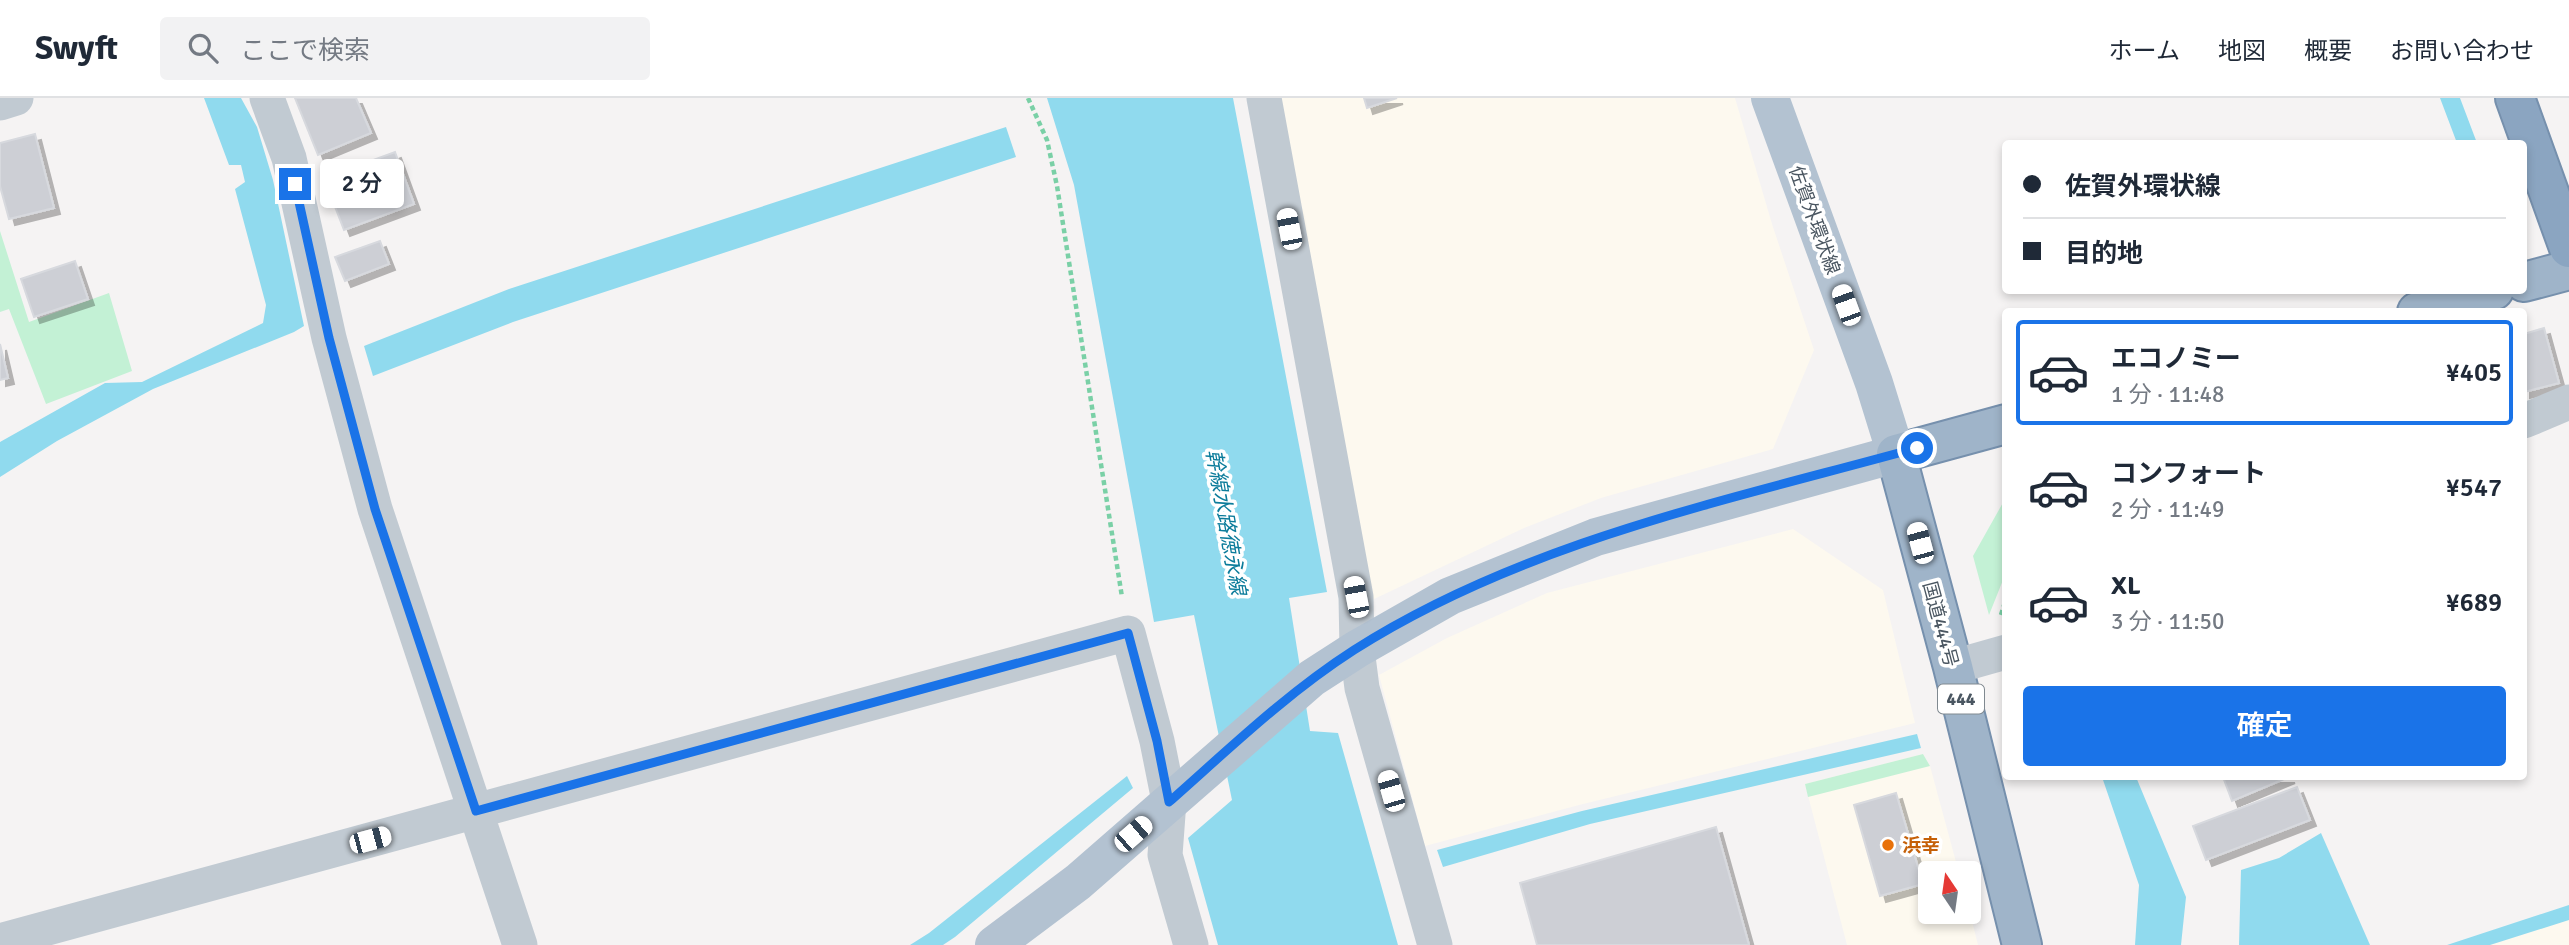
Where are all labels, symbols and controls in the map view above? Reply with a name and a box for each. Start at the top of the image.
search box [160,17,650,80]
text: Swyft [35,28,118,69]
icon: search [184,29,222,67]
text: ここで検索 [240,35,370,67]
text: ホーム [2109,36,2180,66]
text: 地図 [2218,36,2266,66]
text: 概要 [2304,36,2352,66]
text: お問い合わせ [2390,36,2534,66]
callout: 2 分 [320,160,404,208]
street label: 佐賀外環状線 [1783,163,1845,278]
route end [279,168,311,200]
text: 2 分 [342,169,382,198]
text: 佐賀外環状線 [2065,171,2221,203]
car [1275,206,1304,252]
text: 目的地 [2065,238,2143,270]
car [1829,282,1864,328]
icon: car [2027,341,2090,404]
text: エコノミー [2111,343,2241,375]
text: ¥405 [2446,357,2502,389]
text: 1 分 · 11:48 [2111,380,2224,409]
route start [1901,432,1933,464]
water label: 幹線水路徳永線 [1200,447,1252,600]
icon: car [2027,456,2090,519]
text: コンフォート [2111,458,2266,490]
text: ¥547 [2446,472,2502,504]
text: 2 分 · 11:49 [2111,495,2224,524]
car [1905,520,1936,566]
text: XL [2111,570,2141,602]
icon: car [2027,571,2090,634]
car [1342,574,1371,620]
street label: 国道444号 [1917,579,1963,670]
text: ¥689 [2446,587,2502,619]
text: 3 分 · 11:50 [2111,607,2224,636]
road number: 444 [1938,684,1984,714]
button: 確定 [2023,686,2506,766]
car [1376,768,1407,814]
car [1111,812,1156,856]
car [347,824,394,856]
place label: 浜幸 [1902,834,1940,858]
marker: 浜幸 [1880,837,1896,853]
north arrow [1918,861,1981,924]
map controls [1918,861,1981,924]

